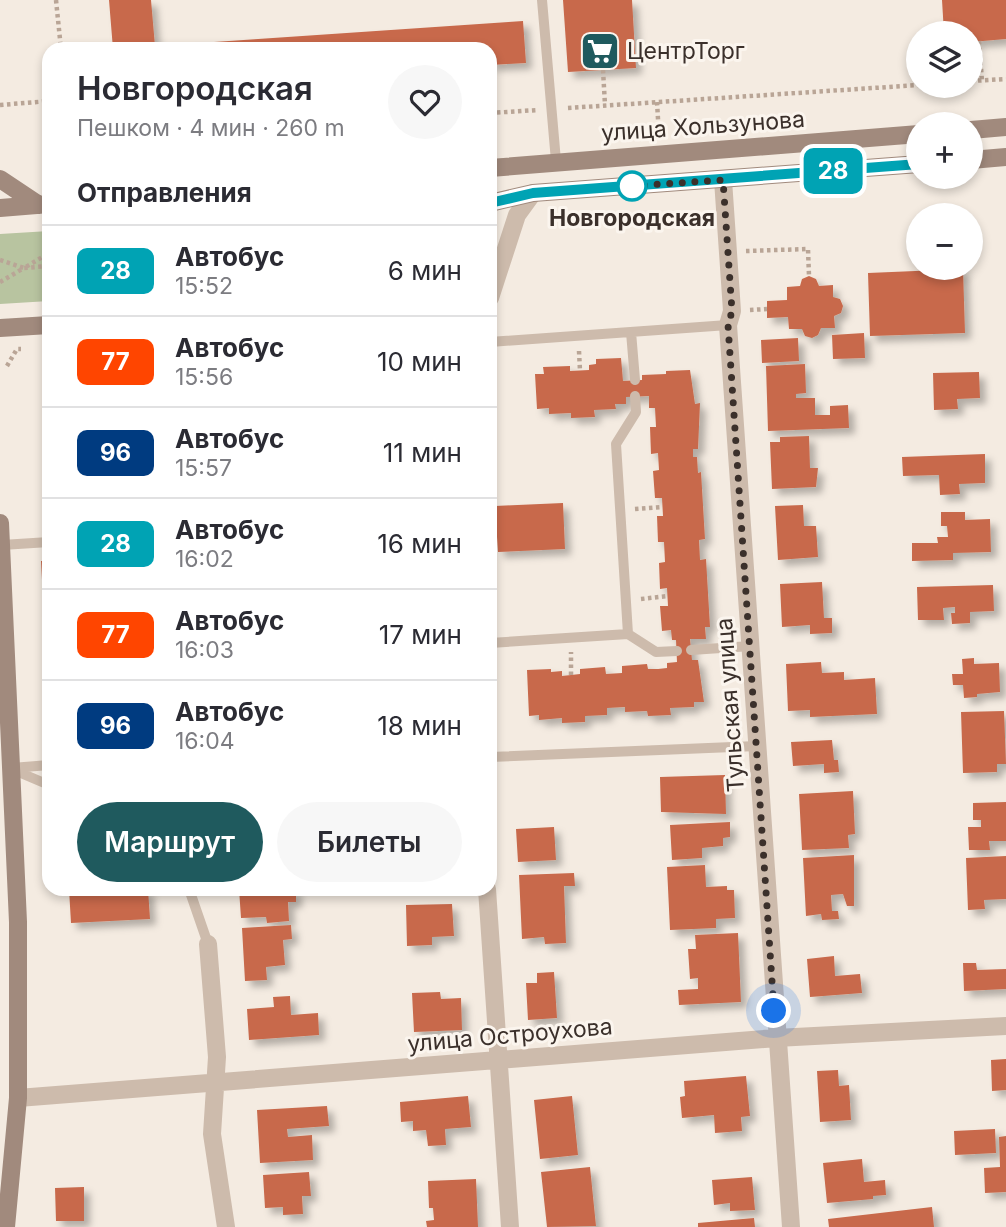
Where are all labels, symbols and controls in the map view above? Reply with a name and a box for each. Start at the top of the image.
map controls [906,21,983,280]
button: layers [906,21,983,98]
supermarket icon: ЦентрТорг [579,30,621,72]
place label: ЦентрТорг [627,37,745,65]
button: heart [388,65,462,139]
text: Новгородская [77,68,313,108]
street label: улица Хользунова [600,105,806,147]
button: + [906,112,983,189]
text: Пешком · 4 мин · 260 m [77,114,345,142]
line badge: 28 [802,148,864,194]
text: 28 [818,156,848,185]
marker: Новгородская [617,171,647,201]
text: Отправления [77,177,252,208]
button: − [906,203,983,280]
place label: Новгородская [549,204,715,232]
text: Автобус [175,241,284,272]
text: 6 мин [388,255,462,286]
text: 28 [100,256,131,285]
text: 15:52 [175,272,233,300]
text: Автобус [175,332,284,363]
text: 10 мин [377,346,462,377]
text: 77 [101,347,130,376]
text: 15:56 [175,363,233,391]
text: Автобус [175,423,284,454]
text: 11 мин [383,437,462,468]
text: 96 [100,438,131,467]
text: 15:57 [175,454,232,482]
text: Автобус [175,514,284,545]
text: 16 мин [377,528,462,559]
text: 28 [100,529,131,558]
text: 16:02 [175,545,234,573]
text: Автобус [175,605,284,636]
street label: Тульская улица [710,617,750,793]
text: 17 мин [379,619,462,650]
text: 77 [101,620,130,649]
text: 16:03 [175,636,234,664]
text: Автобус [175,696,284,727]
text: 18 мин [377,710,462,741]
text: 96 [100,711,131,740]
text: 16:04 [175,727,235,755]
button: Маршрут [77,802,263,882]
button: Билеты [277,802,462,882]
your location [756,993,791,1028]
street label: улица Остроухова [406,1012,614,1058]

